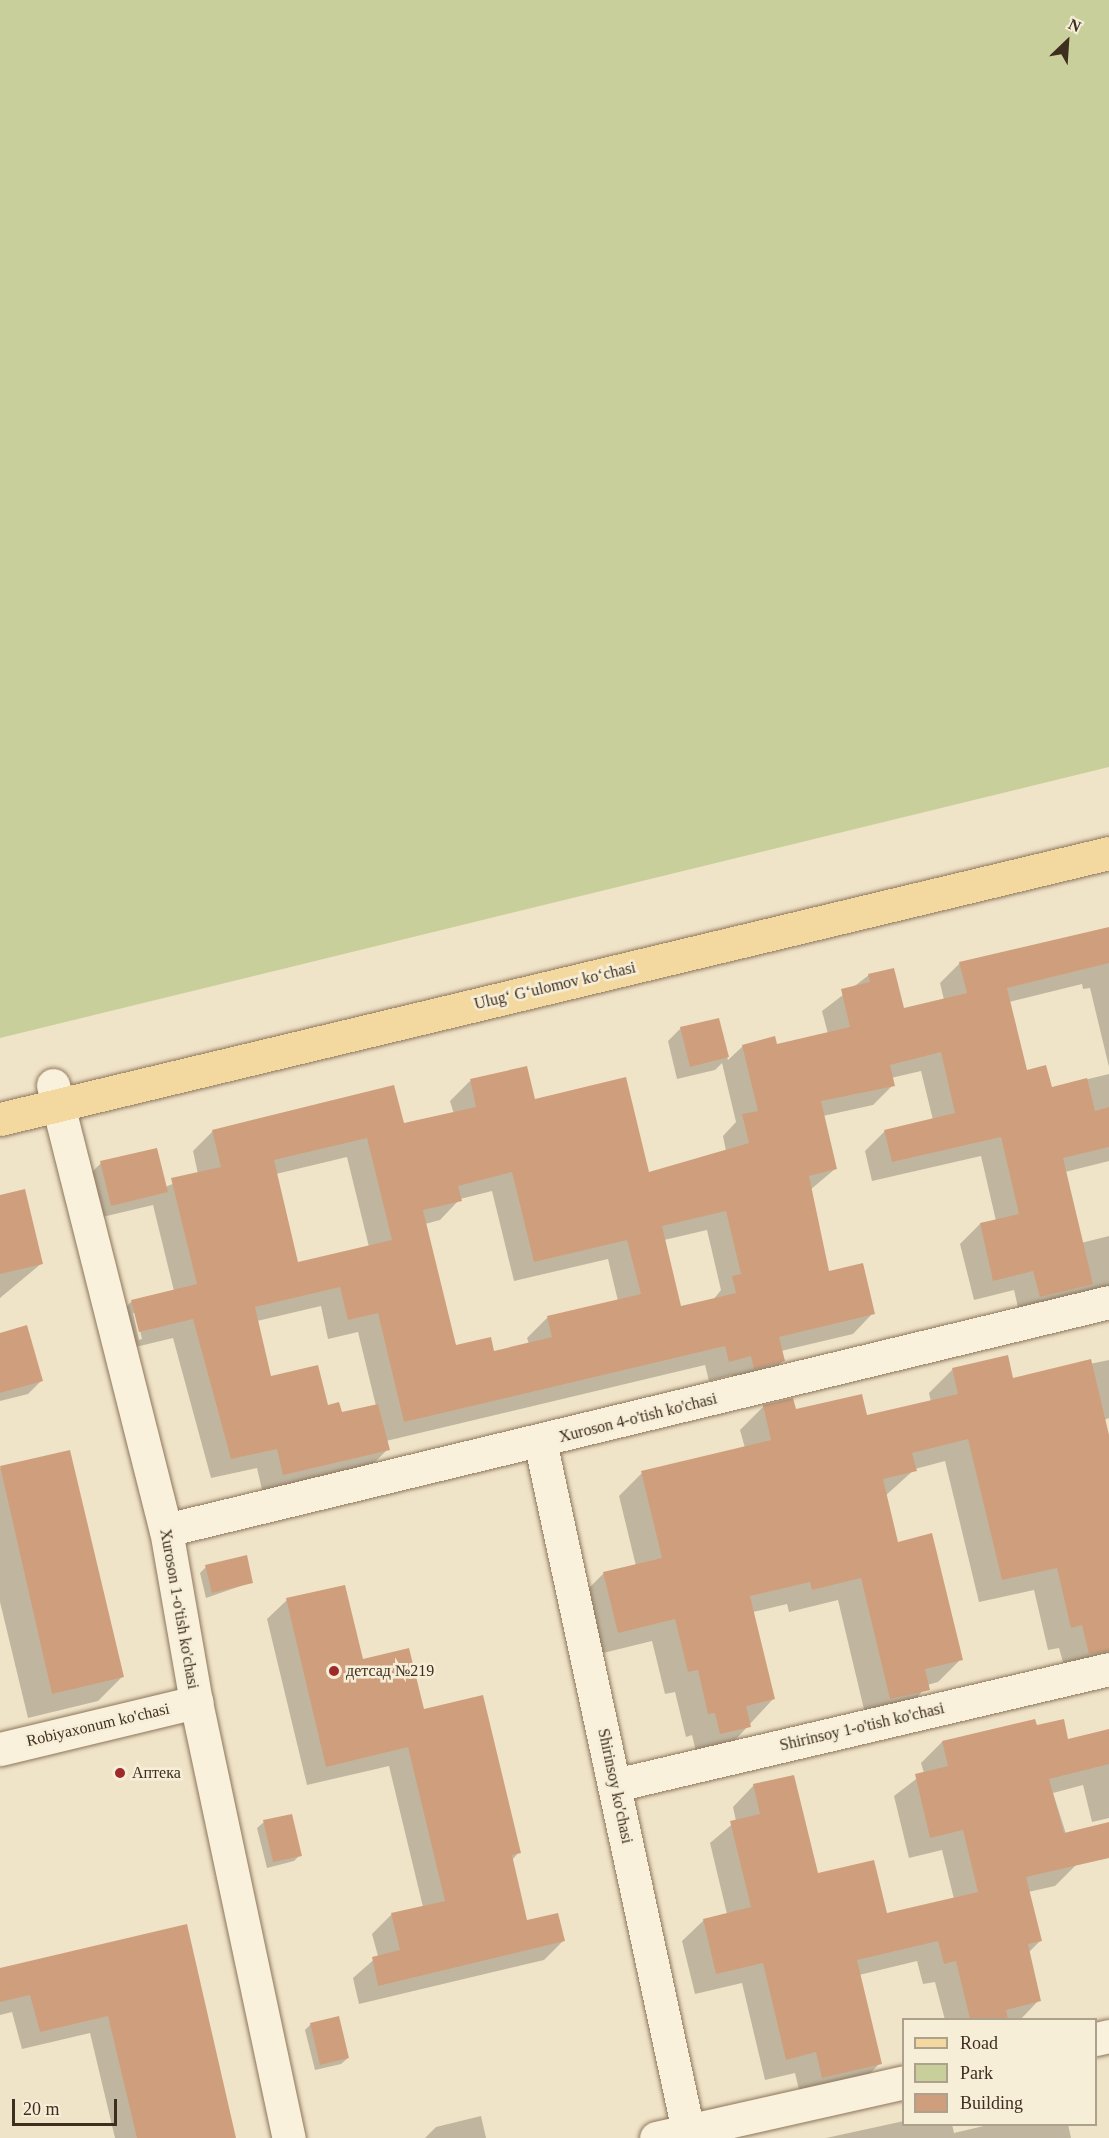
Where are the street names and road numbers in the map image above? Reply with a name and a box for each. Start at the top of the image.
street label: Ulugʻ Gʻulomov koʻchasi [472,958,638,1014]
street label: Xuroson 4-o'tish ko'chasi [557,1389,719,1447]
street label: Хuroson 1-o'tish ko'chasi [155,1527,203,1691]
street label: Robiyaxonum ko'chasi [25,1699,171,1751]
street label: Shirinsoy 1-o'tish ko'chasi [778,1699,946,1755]
street label: Shirinsoy ko'chasi [593,1727,637,1845]

